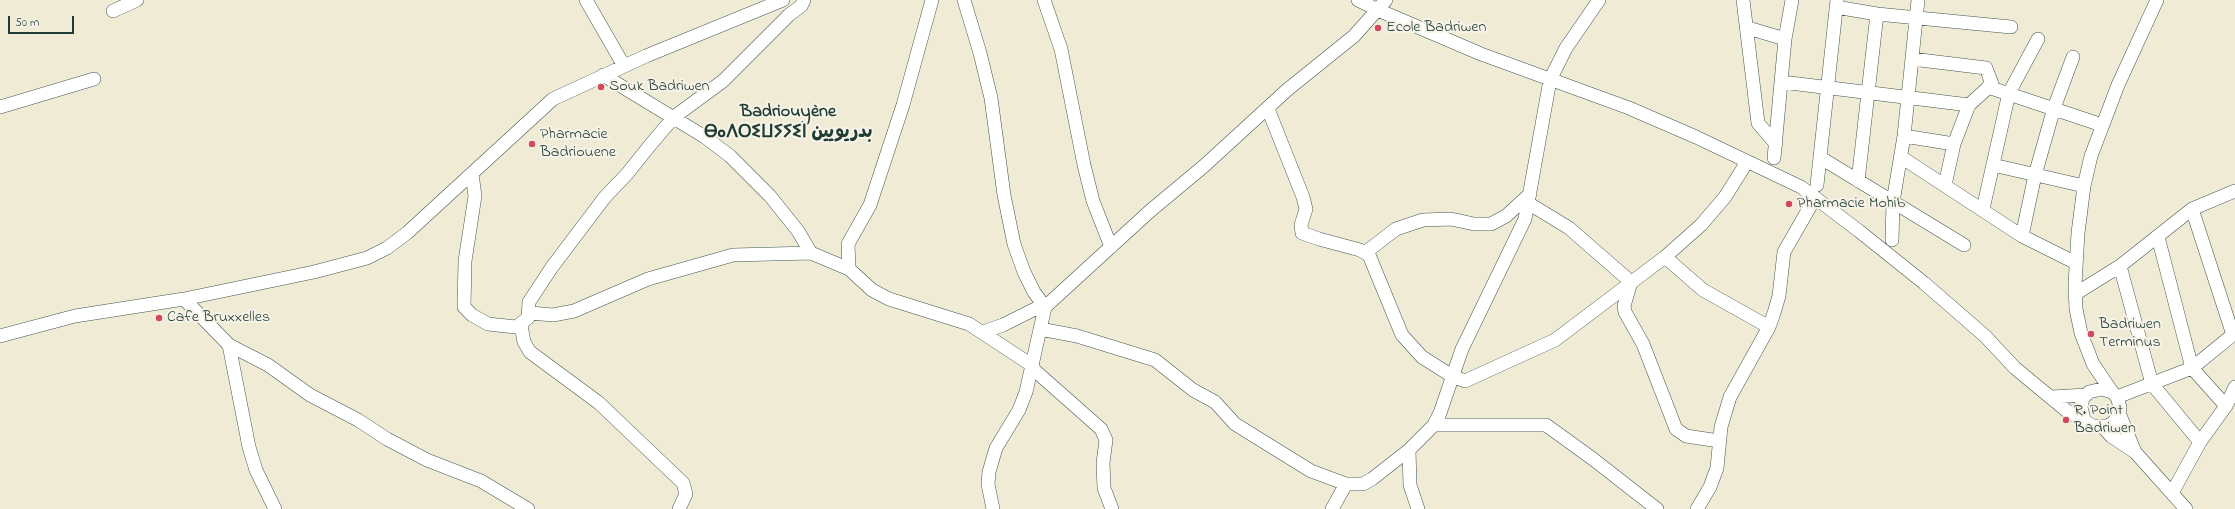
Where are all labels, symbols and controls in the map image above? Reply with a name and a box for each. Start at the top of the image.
scale bar [10,8,76,34]
text: 50 m [15,14,39,32]
place label: Ecole Badriwen [1386,18,1486,38]
marker: Ecole Badriwen [1373,23,1383,33]
place label: Souk Badriwen [609,77,709,97]
marker: Souk Badriwen [596,82,606,92]
district label: Badriouyène ⴱⴰⴷⵔⵉⵡⵢⵢⵉⵏ بدريويين [704,102,872,144]
place label: Pharmacie Badriouene [540,125,616,163]
marker: Pharmacie Badriouene [527,139,537,149]
place label: Pharmacie Mohib [1797,194,1905,214]
marker: Pharmacie Mohib [1784,199,1794,209]
place label: Cafe Bruxxelles [167,308,270,328]
marker: Cafe Bruxxelles [154,313,164,323]
place label: Badriwen Terminus [2099,315,2161,353]
marker: Badriwen Terminus [2086,329,2096,339]
place label: R. Point Badriwen [2074,401,2136,439]
marker: R. Point Badriwen [2061,415,2071,425]

